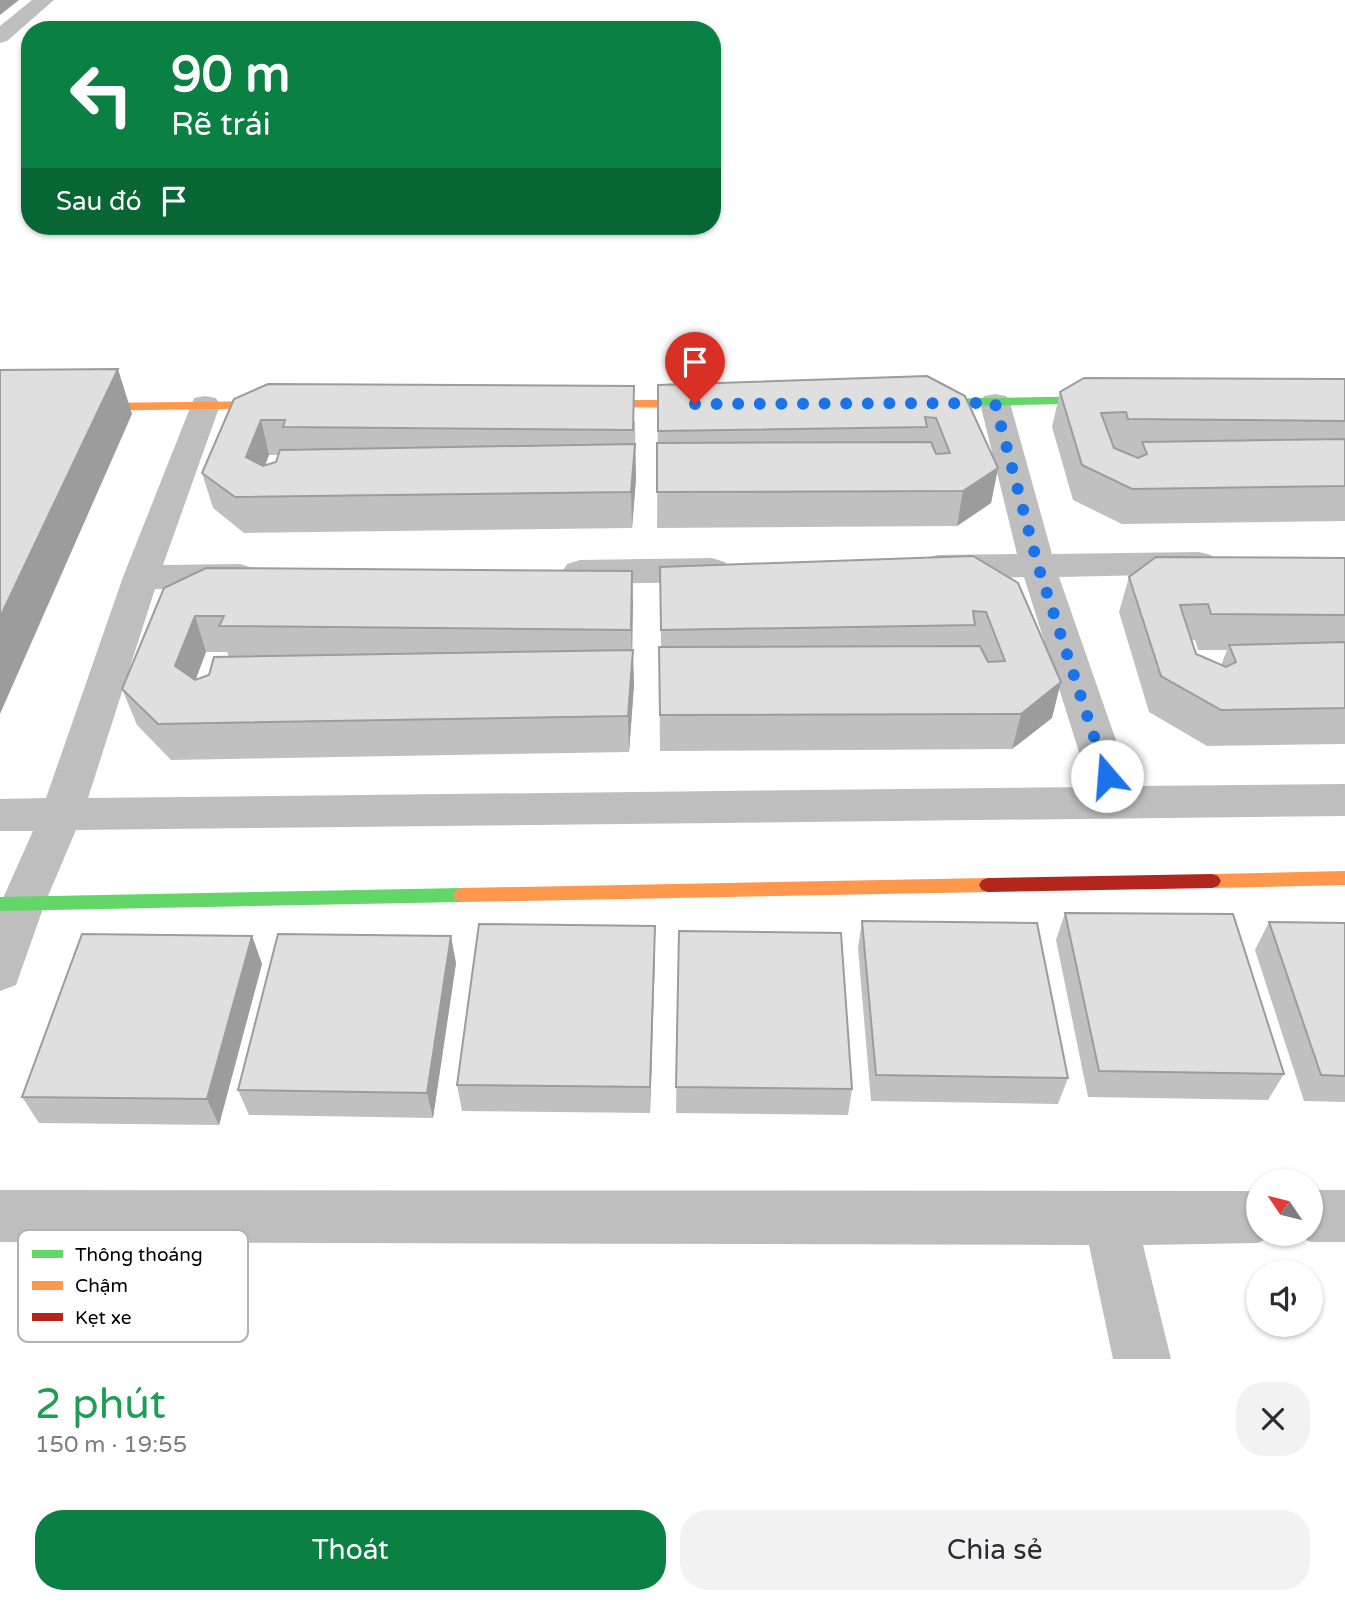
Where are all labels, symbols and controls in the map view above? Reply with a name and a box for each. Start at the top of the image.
text: 90 m [171,46,290,105]
icon: left [56,49,147,140]
text: Rẽ trái [171,106,271,144]
icon: arrive [155,182,193,220]
text: Sau đó [56,186,141,217]
pin [665,332,725,404]
icon: arrive [676,343,714,381]
position arrow [1070,739,1144,813]
north arrow [1246,1169,1323,1246]
map controls [1246,1169,1323,1337]
legend [18,1230,248,1342]
text: Thông thoáng [75,1244,203,1266]
button: sound [1246,1260,1323,1337]
text: Chậm [75,1275,128,1297]
text: Kẹt xe [75,1307,131,1329]
text: 2 phút [35,1379,166,1430]
button: close [1236,1382,1310,1456]
text: 150 m · 19:55 [35,1431,187,1459]
button: Thoát [35,1510,666,1590]
button: Chia sẻ [680,1510,1310,1590]

